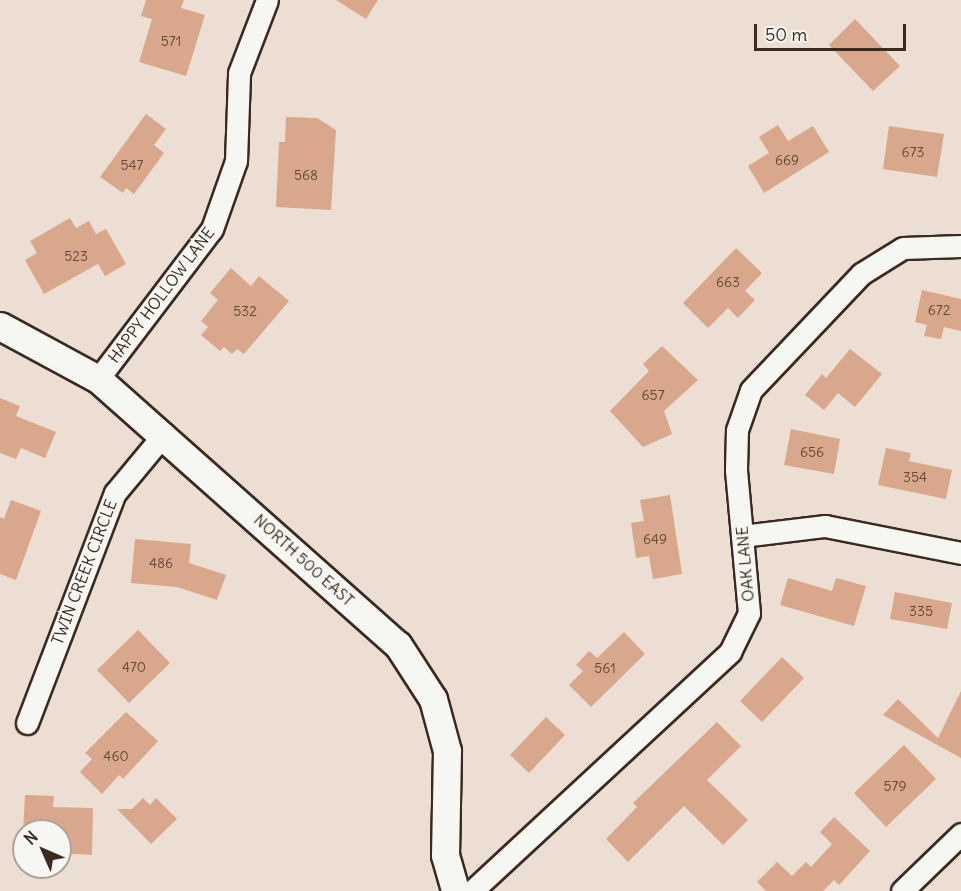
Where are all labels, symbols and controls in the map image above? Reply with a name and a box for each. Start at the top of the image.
scale bar [757,12,908,50]
text: 50 m [765,23,807,46]
house number: 571 [161,33,181,49]
house number: 673 [902,144,924,160]
house number: 669 [775,152,799,168]
house number: 547 [121,157,143,173]
house number: 568 [294,167,318,183]
street label: HAPPY HOLLOW LANE [104,224,218,366]
house number: 523 [64,248,88,264]
house number: 663 [716,274,740,290]
house number: 672 [928,302,950,318]
house number: 532 [233,303,257,319]
house number: 657 [642,387,664,403]
house number: 656 [800,444,824,460]
house number: 354 [903,469,927,485]
street label: TWIN CREEK CIRCLE [47,497,121,647]
street label: NORTH 500 EAST [250,510,358,610]
street label: OAK LANE [732,525,758,603]
house number: 649 [643,531,667,547]
house number: 486 [149,555,173,571]
house number: 335 [909,603,933,619]
house number: 470 [122,659,146,675]
house number: 561 [594,660,616,676]
house number: 460 [103,748,129,764]
house number: 579 [884,778,906,794]
north arrow [12,819,72,879]
text: N [20,827,42,849]

